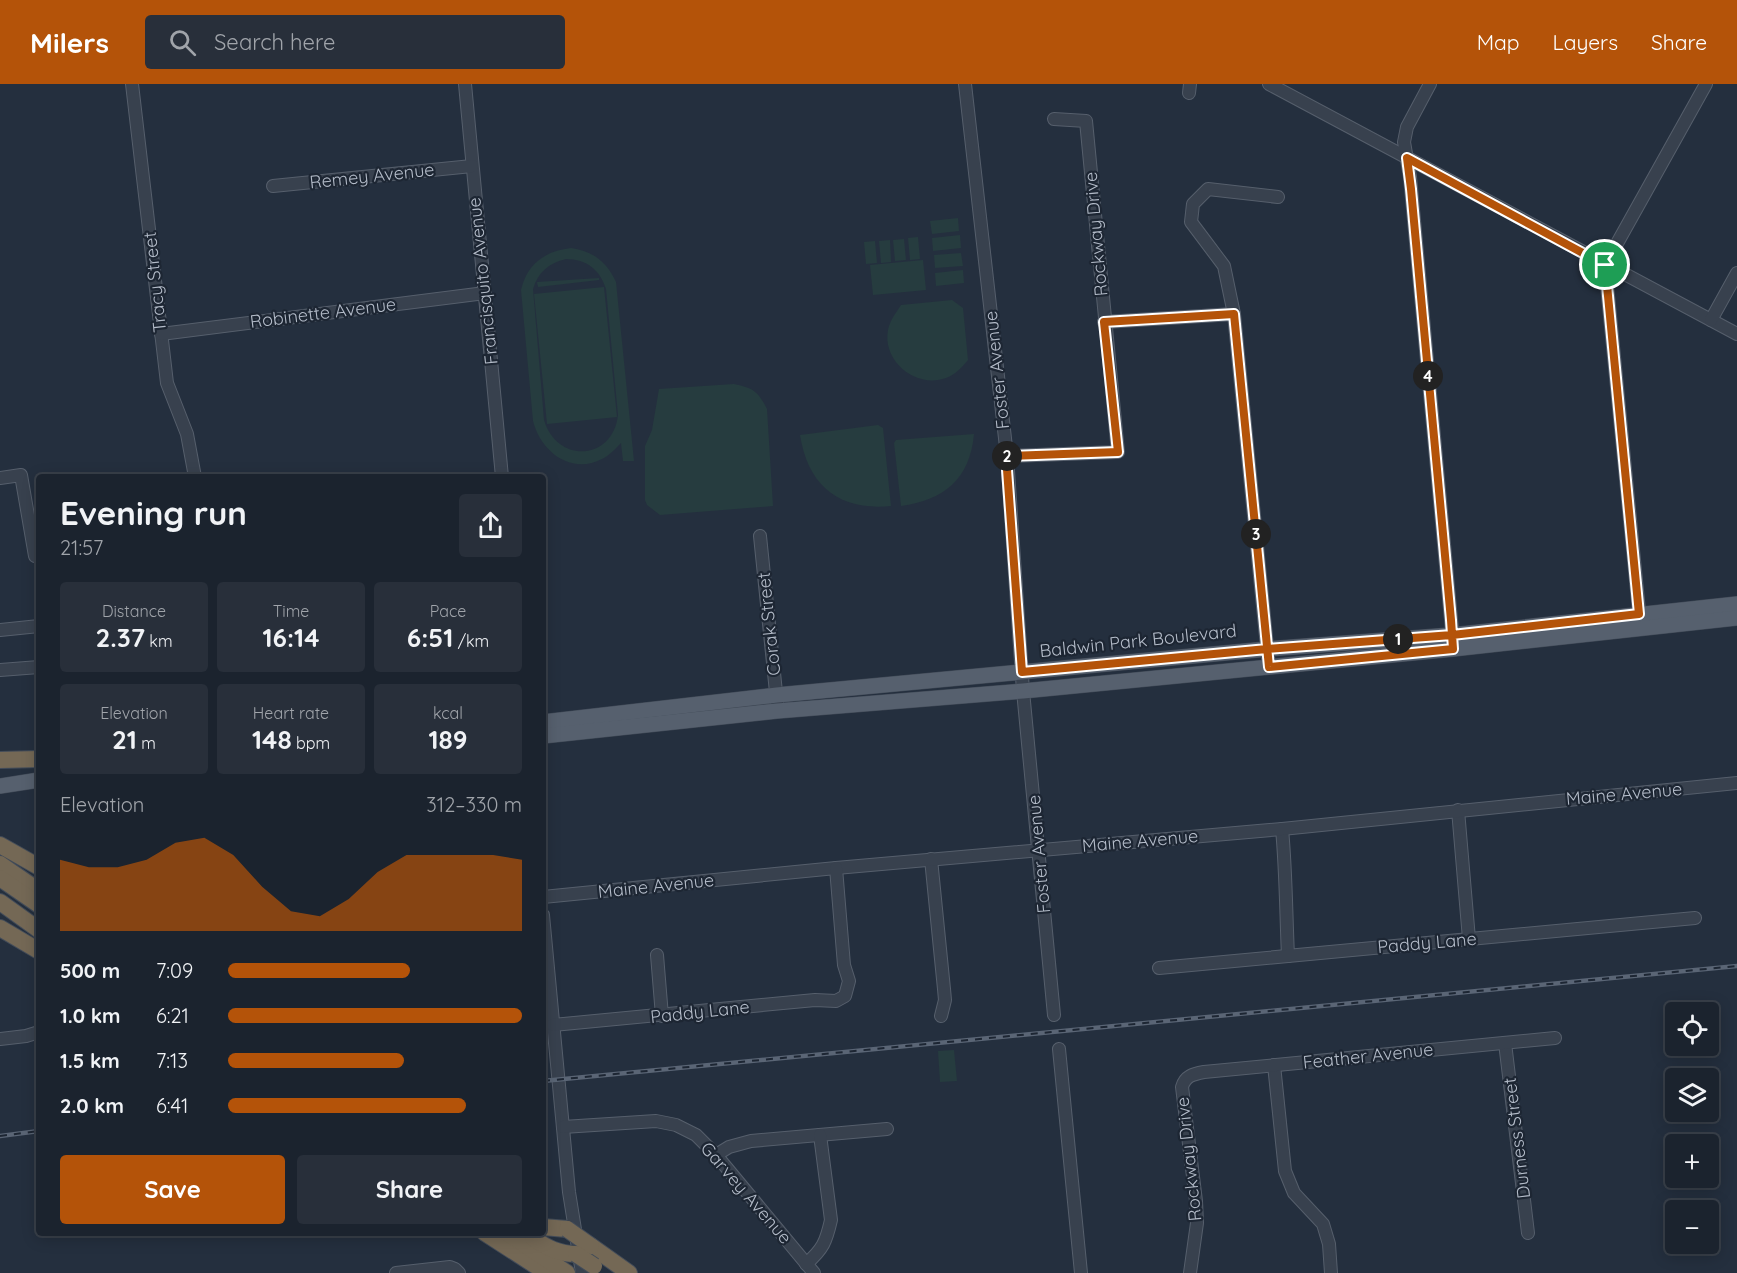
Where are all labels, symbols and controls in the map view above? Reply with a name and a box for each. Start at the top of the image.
search box [145,15,565,69]
text: Milers [30,25,109,60]
icon: search [166,26,199,59]
text: Search here [214,28,335,56]
text: Map [1477,29,1520,55]
text: Layers [1553,29,1618,55]
text: Share [1651,29,1707,55]
street label: Remey Avenue [308,158,435,193]
street label: Rockway Drive [1079,171,1112,297]
street label: Francisquito Avenue [462,196,503,366]
street label: Tracy Street [138,231,171,334]
pin [1579,239,1630,290]
icon: arrive [1588,248,1621,281]
street label: Robinette Avenue [249,292,397,333]
street label: Foster Avenue [979,310,1014,430]
pin: 4 [1413,361,1443,391]
text: 4 [1423,366,1433,386]
pin: 2 [992,441,1022,471]
text: 2 [1002,446,1012,466]
text: Evening run [60,492,247,533]
button: share [459,494,522,557]
pin: 3 [1241,519,1271,549]
text: 3 [1252,524,1260,544]
text: 21:57 [60,535,103,560]
street label: Corak Street [752,571,785,677]
text: Distance [102,601,166,621]
text: Time [273,601,309,621]
text: Pace [430,601,466,621]
street label: Baldwin Park Boulevard [1038,619,1238,662]
text: 2.37 [95,621,145,654]
text: 16:14 [263,621,320,654]
text: 6:51 [407,621,453,654]
pin: 1 [1383,624,1413,654]
text: 1 [1395,629,1401,649]
text: km [145,631,173,651]
text: /km [453,631,489,651]
text: Elevation [100,703,168,723]
text: Heart rate [253,703,329,723]
text: kcal [433,703,463,723]
text: 21 [112,723,137,756]
text: 148 [252,723,292,756]
text: 189 [428,723,468,756]
text: m [137,733,156,753]
text: bpm [292,733,330,753]
street label: Maine Avenue [1565,777,1683,810]
text: Elevation [60,792,144,817]
text: 312–330 m [426,792,522,817]
street label: Foster Avenue [1022,794,1055,914]
street label: Maine Avenue [1081,824,1199,857]
street label: Maine Avenue [597,868,715,903]
street label: Paddy Lane [1376,927,1478,958]
text: 500 m [60,958,120,983]
text: 7:09 [156,958,193,983]
street label: Paddy Lane [649,995,751,1028]
map controls [1665,1002,1719,1254]
button: locate [1665,1002,1719,1056]
text: 1.0 km [60,1003,120,1028]
text: 6:21 [156,1003,189,1028]
street label: Feather Avenue [1302,1037,1434,1074]
text: 1.5 km [60,1048,120,1073]
text: 7:13 [156,1048,188,1073]
button: layers [1665,1068,1719,1122]
street label: Durness Street [1498,1076,1535,1200]
text: 2.0 km [60,1093,124,1118]
text: 6:41 [156,1093,188,1118]
street label: Rockway Drive [1171,1096,1206,1222]
button: + [1665,1134,1719,1188]
street label: Garvey Avenue [696,1137,797,1248]
button: Save [60,1155,285,1224]
button: Share [297,1155,522,1224]
button: − [1665,1200,1719,1254]

